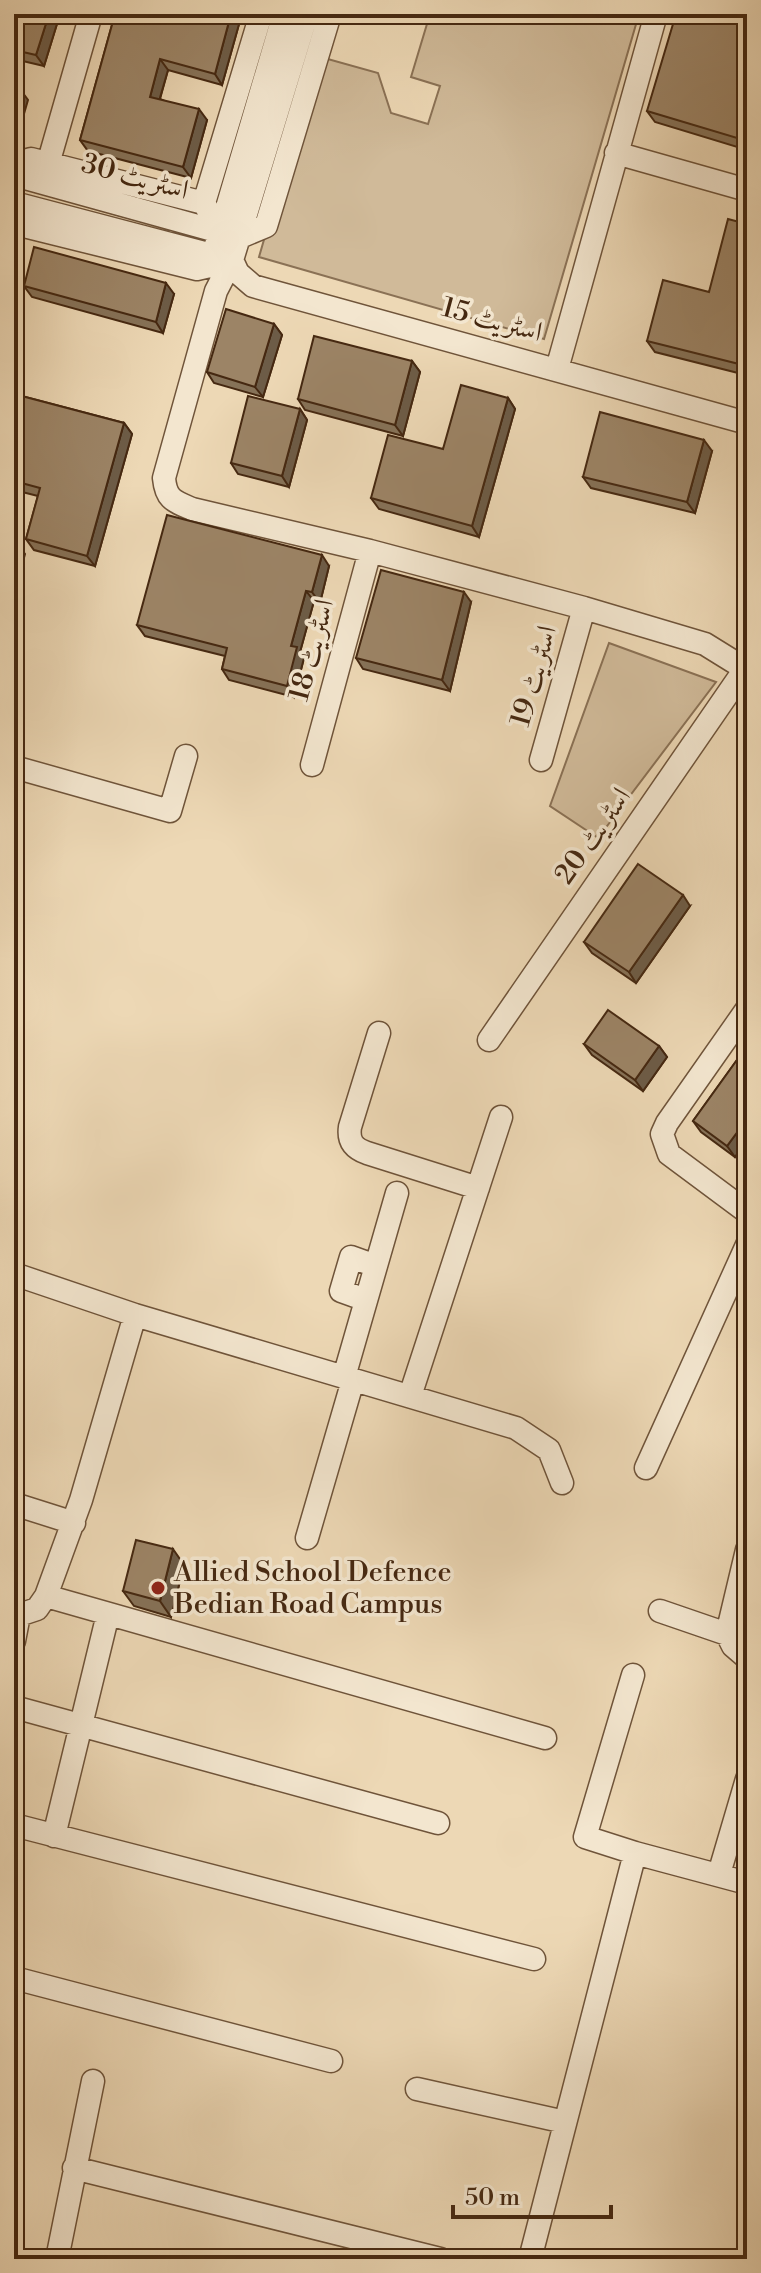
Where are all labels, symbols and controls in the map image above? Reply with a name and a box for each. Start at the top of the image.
street label: اسٹریٹ 30 [78,146,192,208]
street label: اسٹریٹ 15 [438,290,546,350]
street label: اسٹریٹ 18 [282,595,342,705]
street label: اسٹریٹ 19 [503,621,565,731]
street label: اسٹریٹ 20 [547,781,639,891]
place label: Allied School Defence Bedian Road Campus [173,1555,452,1622]
marker: Allied School Defence Bedian Road Campus [149,1579,167,1597]
scale bar [453,2169,611,2219]
text: 50 m [465,2183,520,2213]

